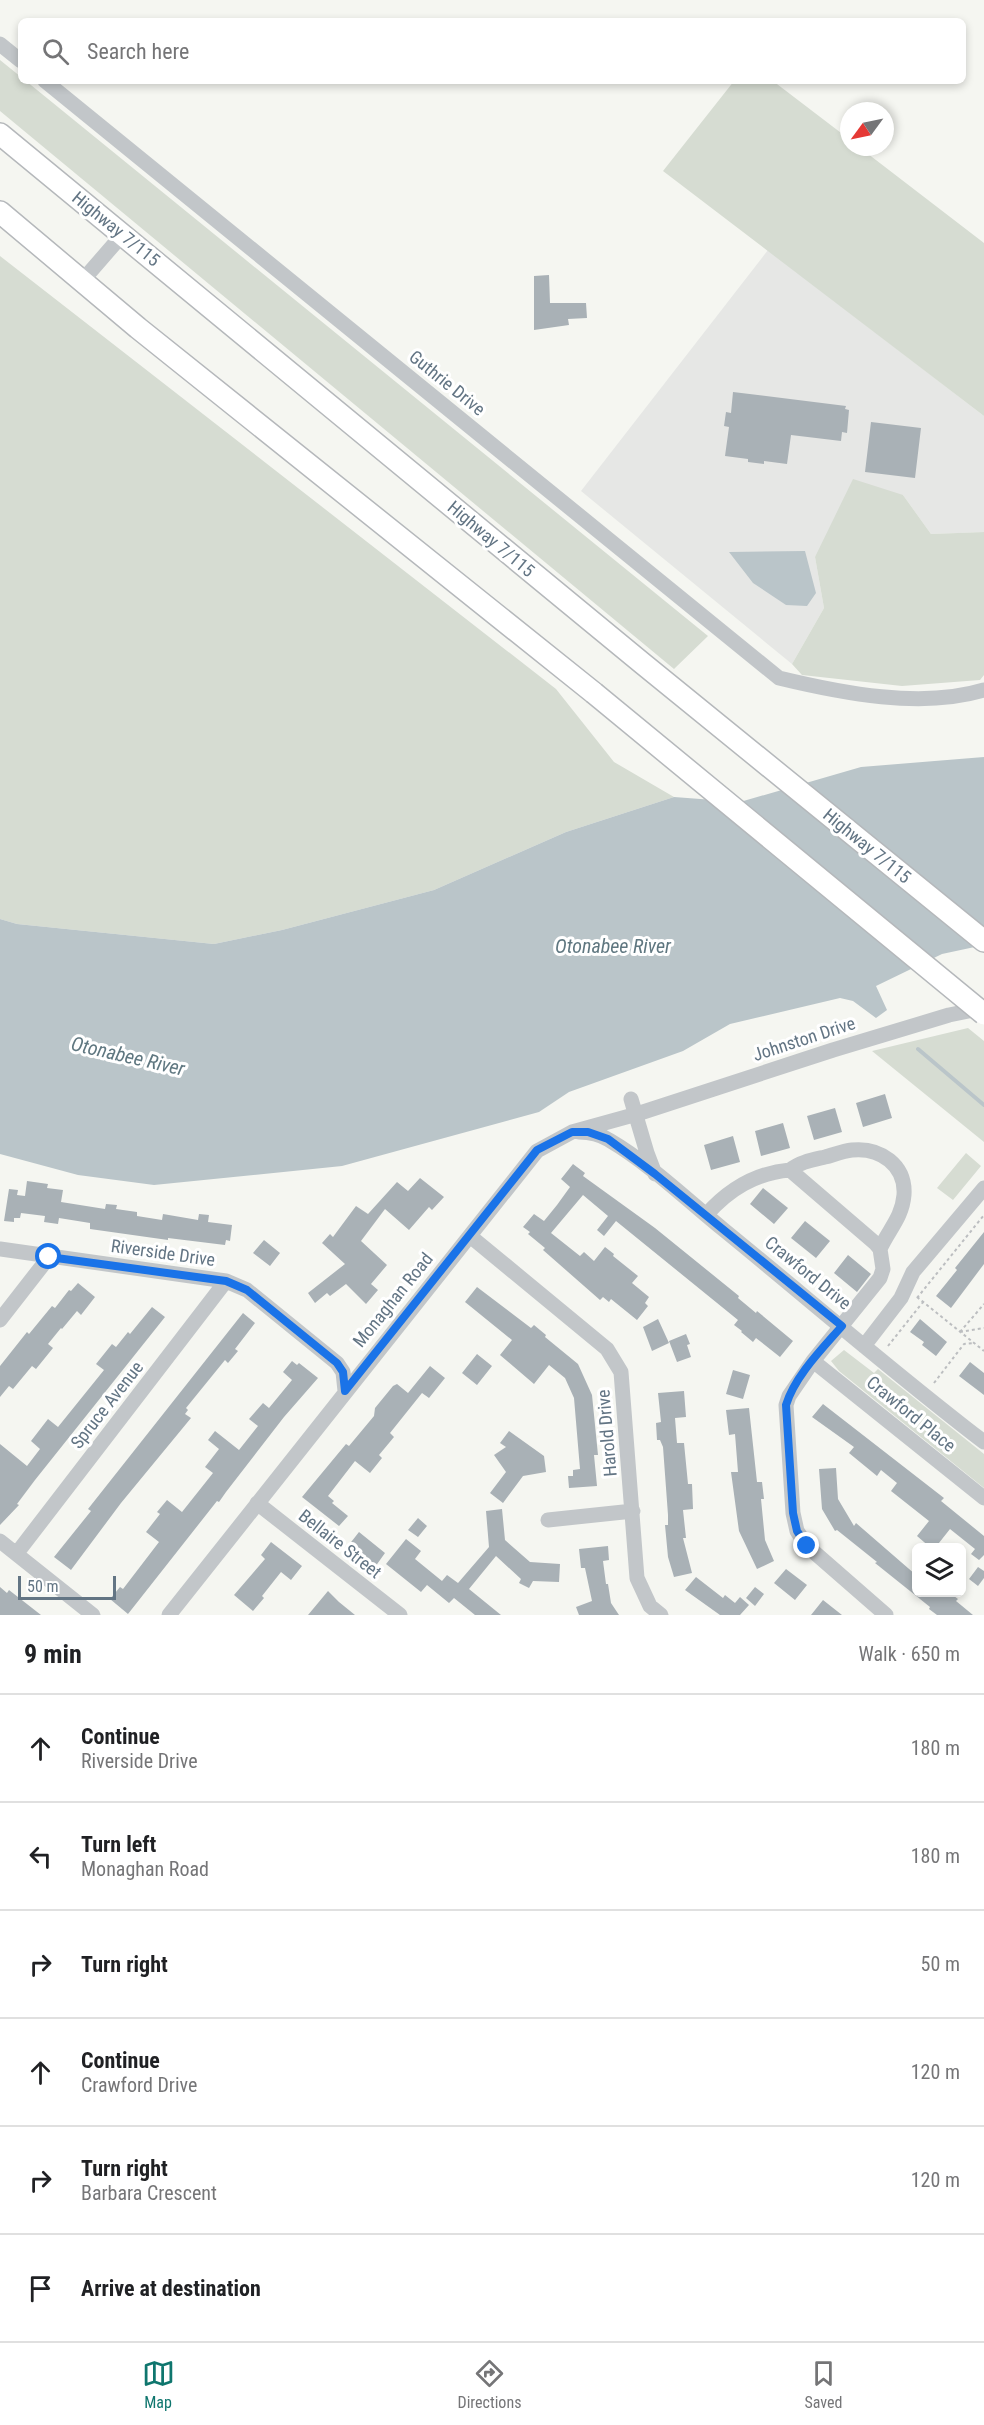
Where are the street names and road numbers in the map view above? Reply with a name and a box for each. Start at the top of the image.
street label: Highway 7/115 [68,187,165,270]
street label: Guthrie Drive [405,346,489,420]
street label: Highway 7/115 [444,496,539,581]
street label: Highway 7/115 [819,804,916,887]
street label: Johnston Drive [750,1012,858,1065]
street label: Crawford Drive [761,1232,856,1314]
street label: Riverside Drive [110,1235,216,1270]
street label: Monaghan Road [348,1248,437,1351]
street label: Spruce Avenue [66,1357,147,1453]
street label: Crawford Place [863,1371,960,1456]
street label: Harold Drive [592,1389,621,1477]
street label: Bellaire Street [295,1505,386,1582]

